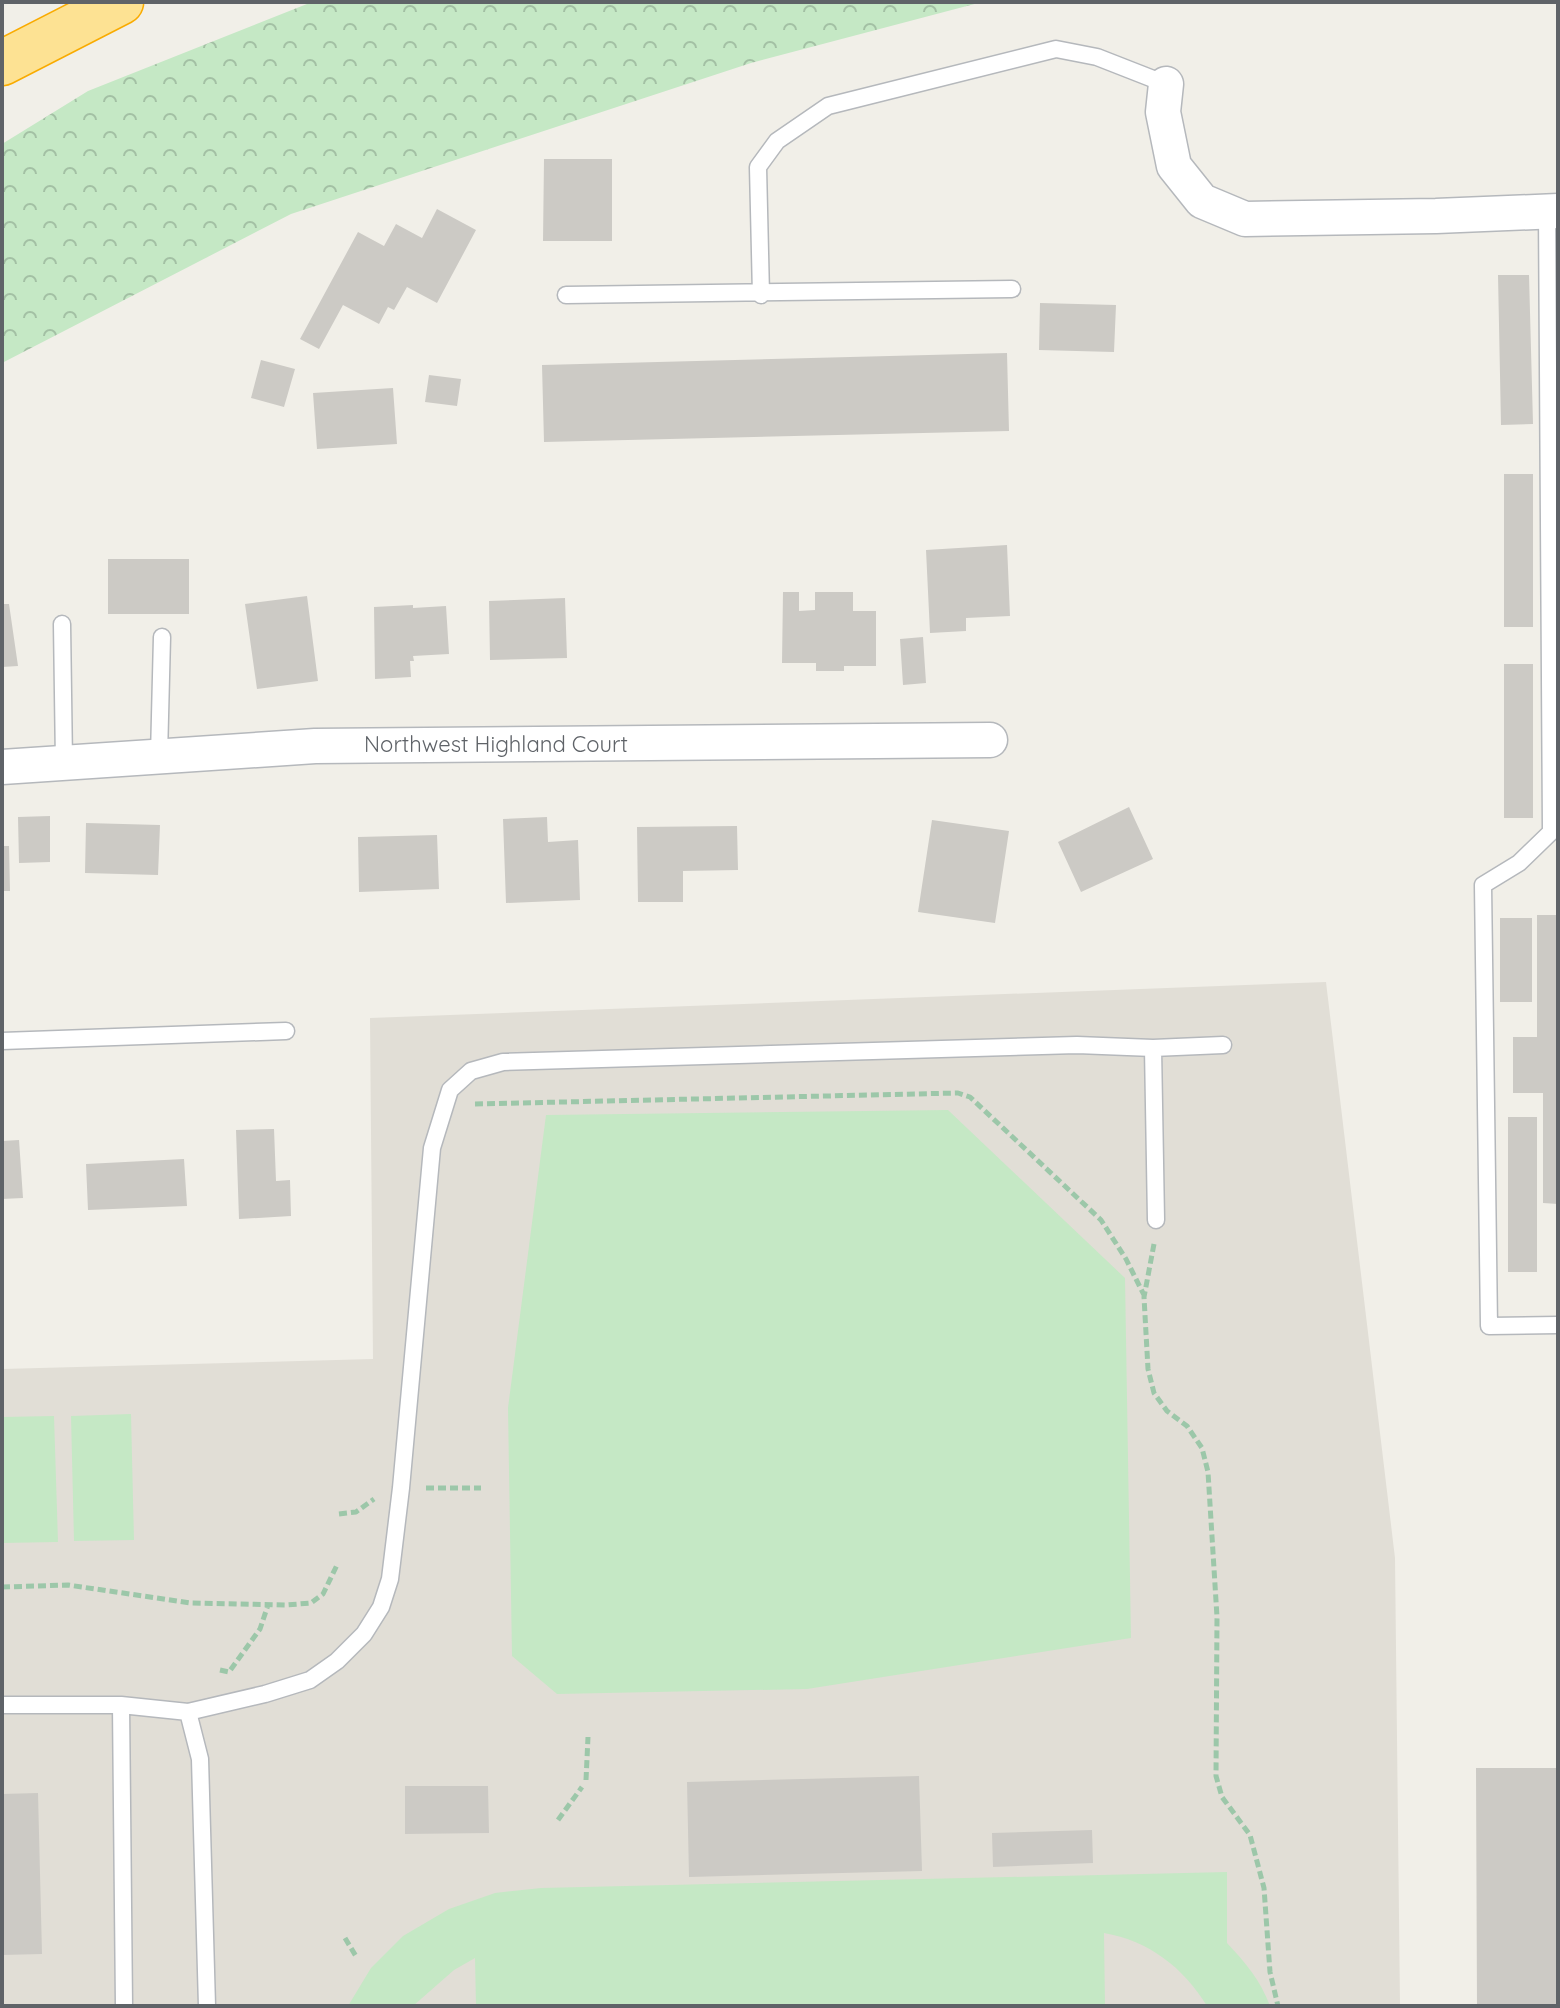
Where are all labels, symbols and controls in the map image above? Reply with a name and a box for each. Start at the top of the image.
street label: Northwest Highland Court [364,730,628,758]

